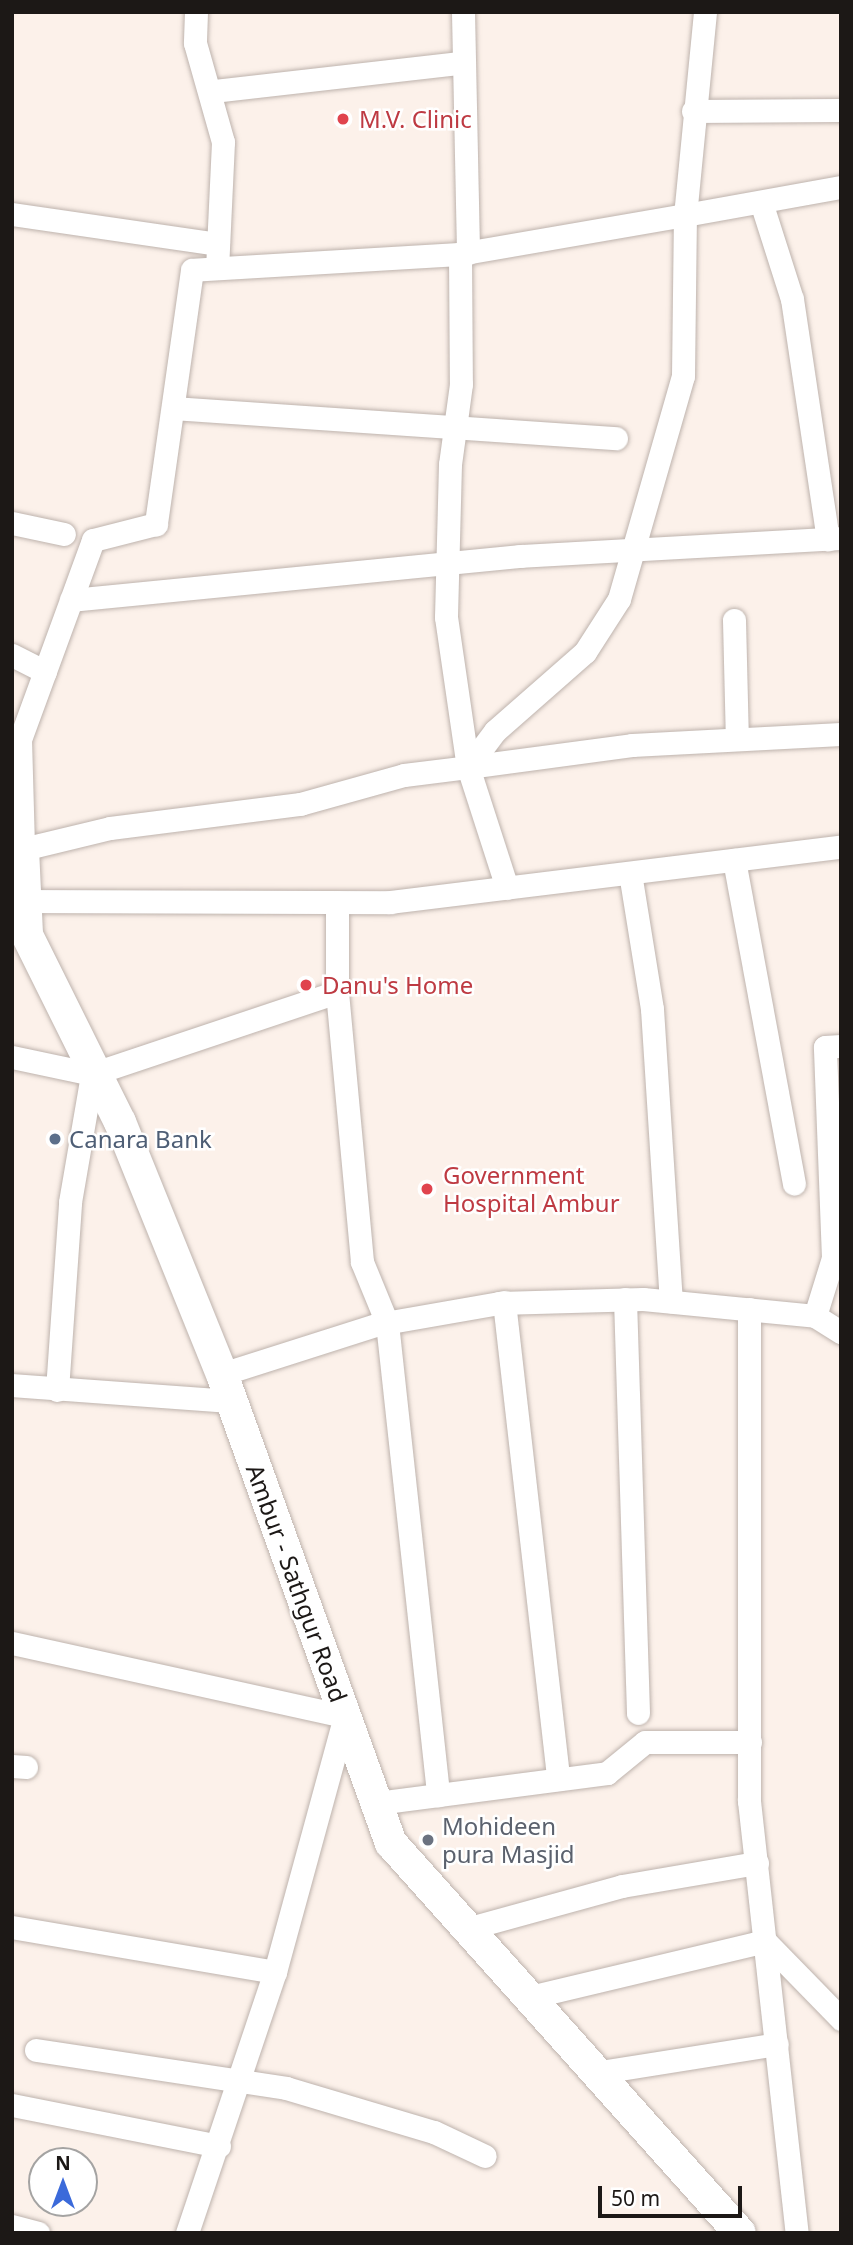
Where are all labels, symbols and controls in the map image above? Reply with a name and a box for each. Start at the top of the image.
place label: M.V. Clinic [359,105,472,133]
marker: M.V. Clinic [333,109,353,129]
place label: Danu's Home [322,971,473,999]
marker: Danu's Home [296,975,316,995]
place label: Canara Bank [69,1125,212,1153]
marker: Canara Bank [47,1131,63,1147]
place label: Government Hospital Ambur [443,1161,620,1217]
marker: Government Hospital Ambur [417,1179,437,1199]
street label: Ambur - Sathgur Road [241,1460,353,1706]
place label: Mohideen pura Masjid [442,1812,575,1868]
marker: Mohideen pura Masjid [420,1832,436,1848]
north arrow [28,2147,98,2217]
text: N [55,2150,71,2176]
scale bar [601,2172,744,2216]
text: 50 m [611,2184,660,2212]

